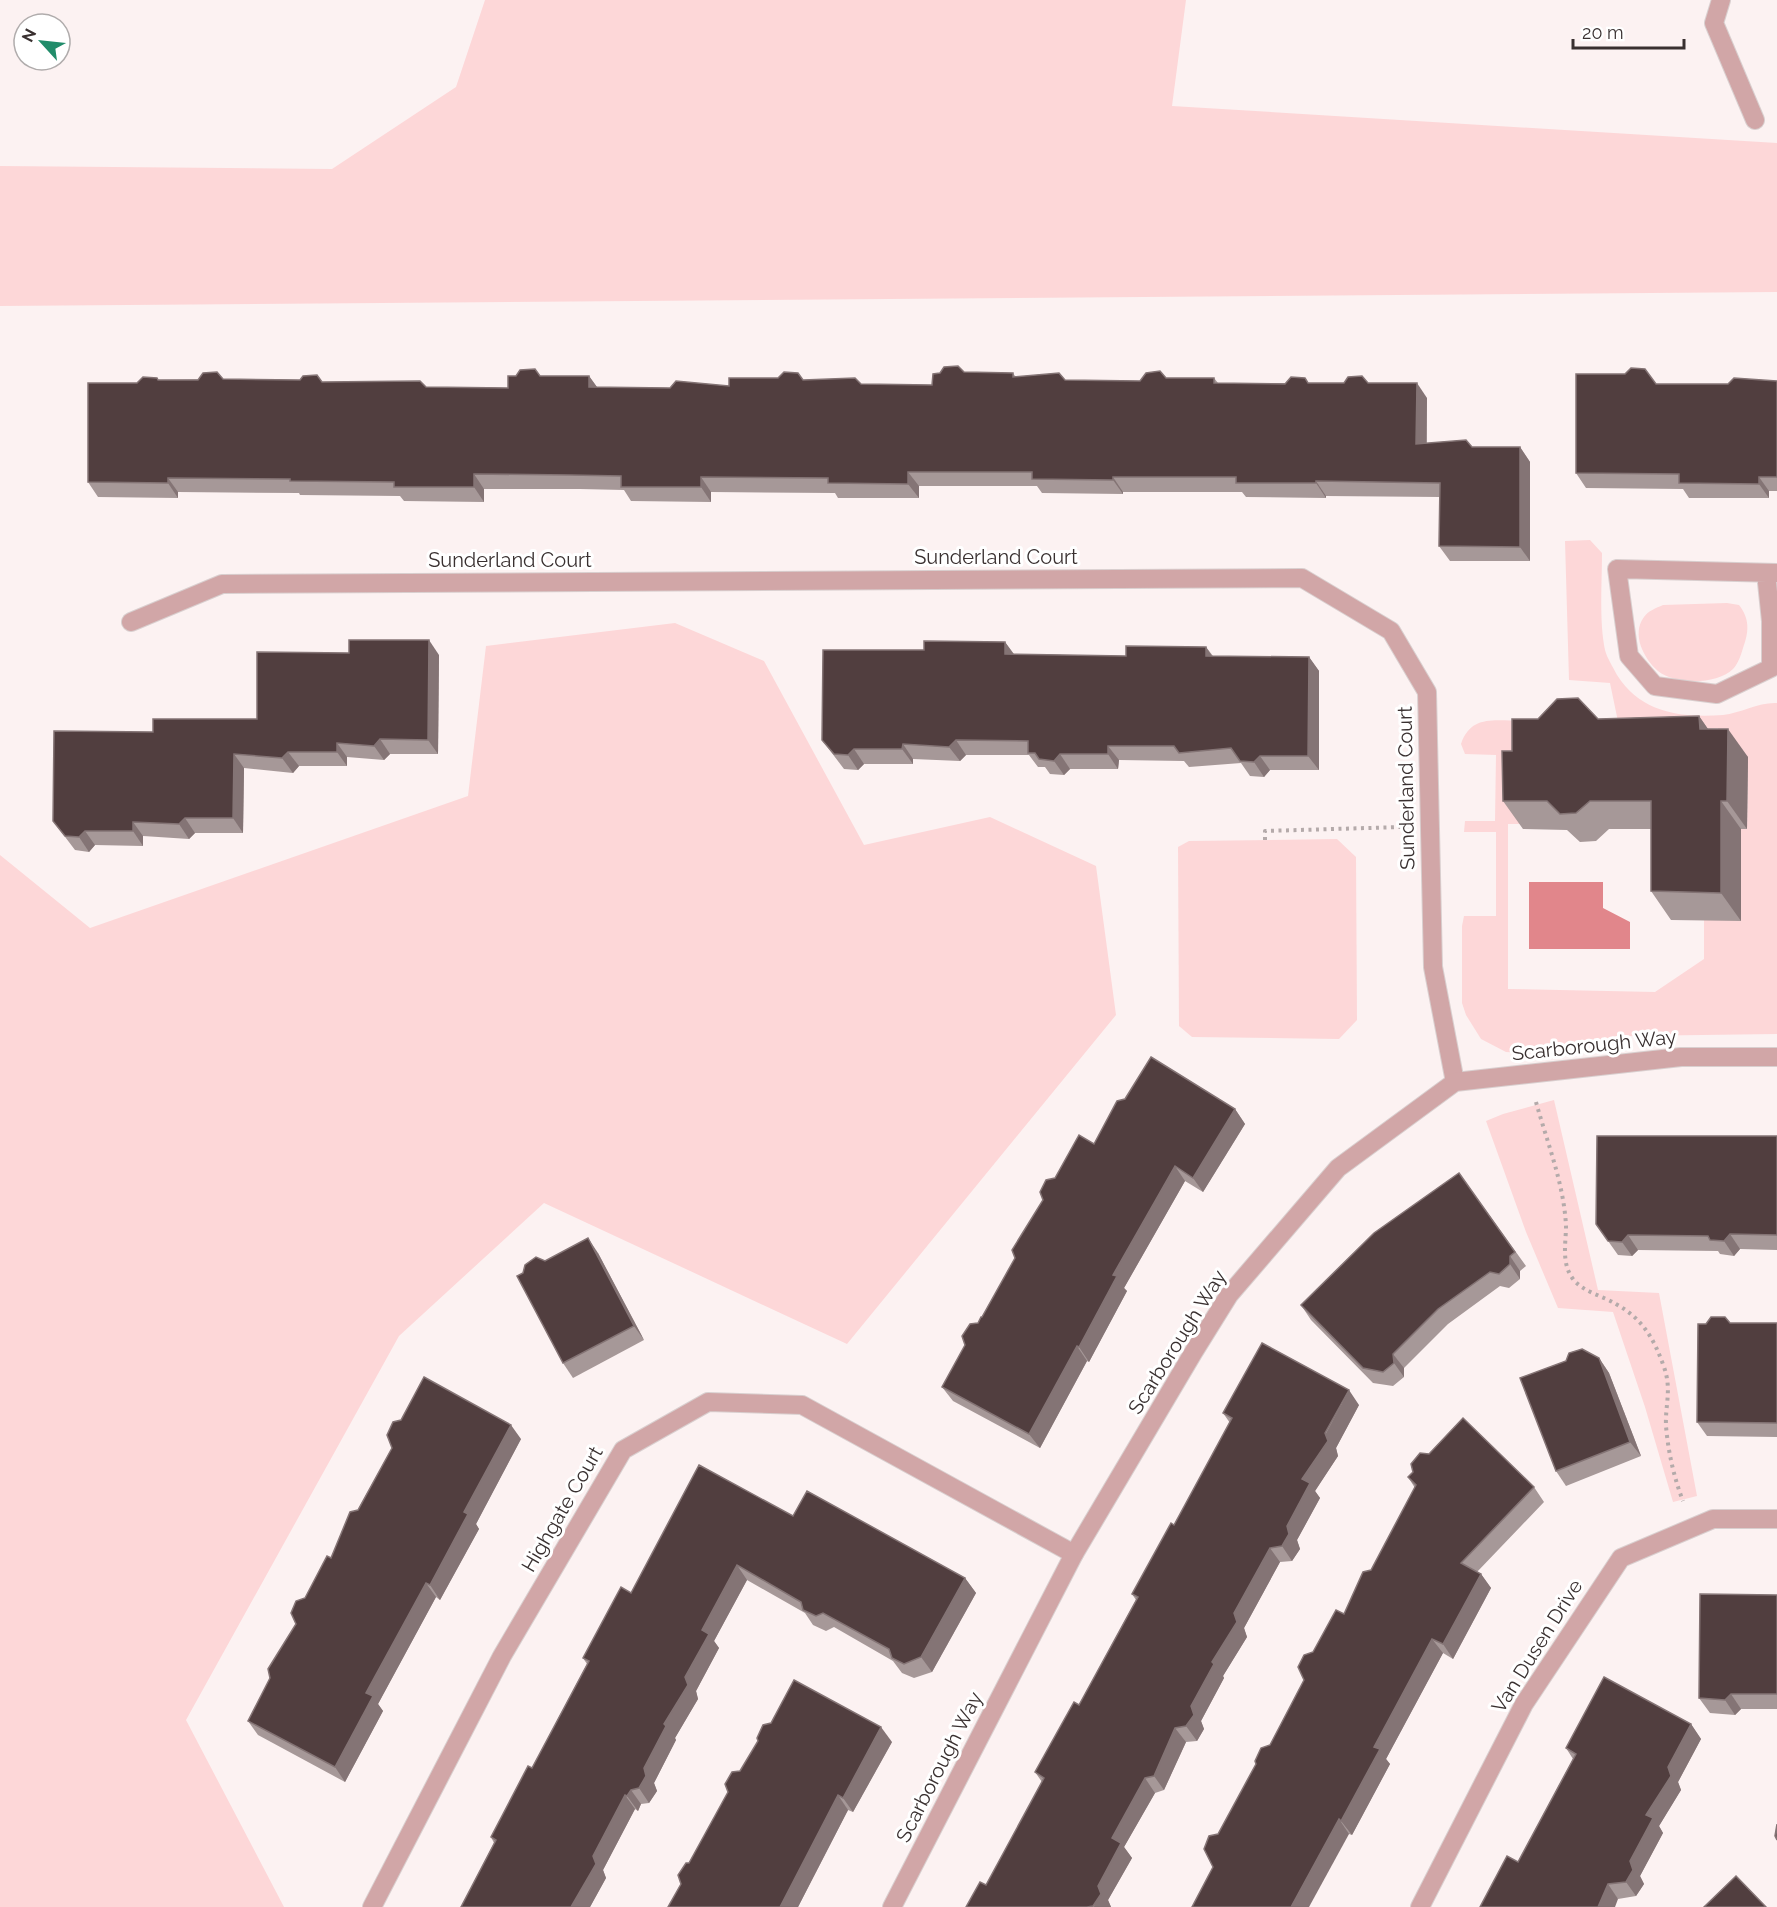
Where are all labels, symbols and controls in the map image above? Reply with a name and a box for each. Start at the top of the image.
north arrow [12,12,72,72]
scale bar [1573,12,1684,50]
text: 20 m [1582,22,1624,43]
text: N [18,26,40,45]
street label: Sunderland Court [914,545,1078,569]
street label: Sunderland Court [428,548,592,572]
street label: Sunderland Court [1393,706,1419,870]
street label: Scarborough Way [1510,1024,1678,1066]
street label: Scarborough Way [1123,1265,1231,1419]
street label: Highgate Court [516,1442,608,1576]
street label: Van Dusen Drive [1486,1575,1588,1717]
street label: Scarborough Way [891,1688,987,1846]

